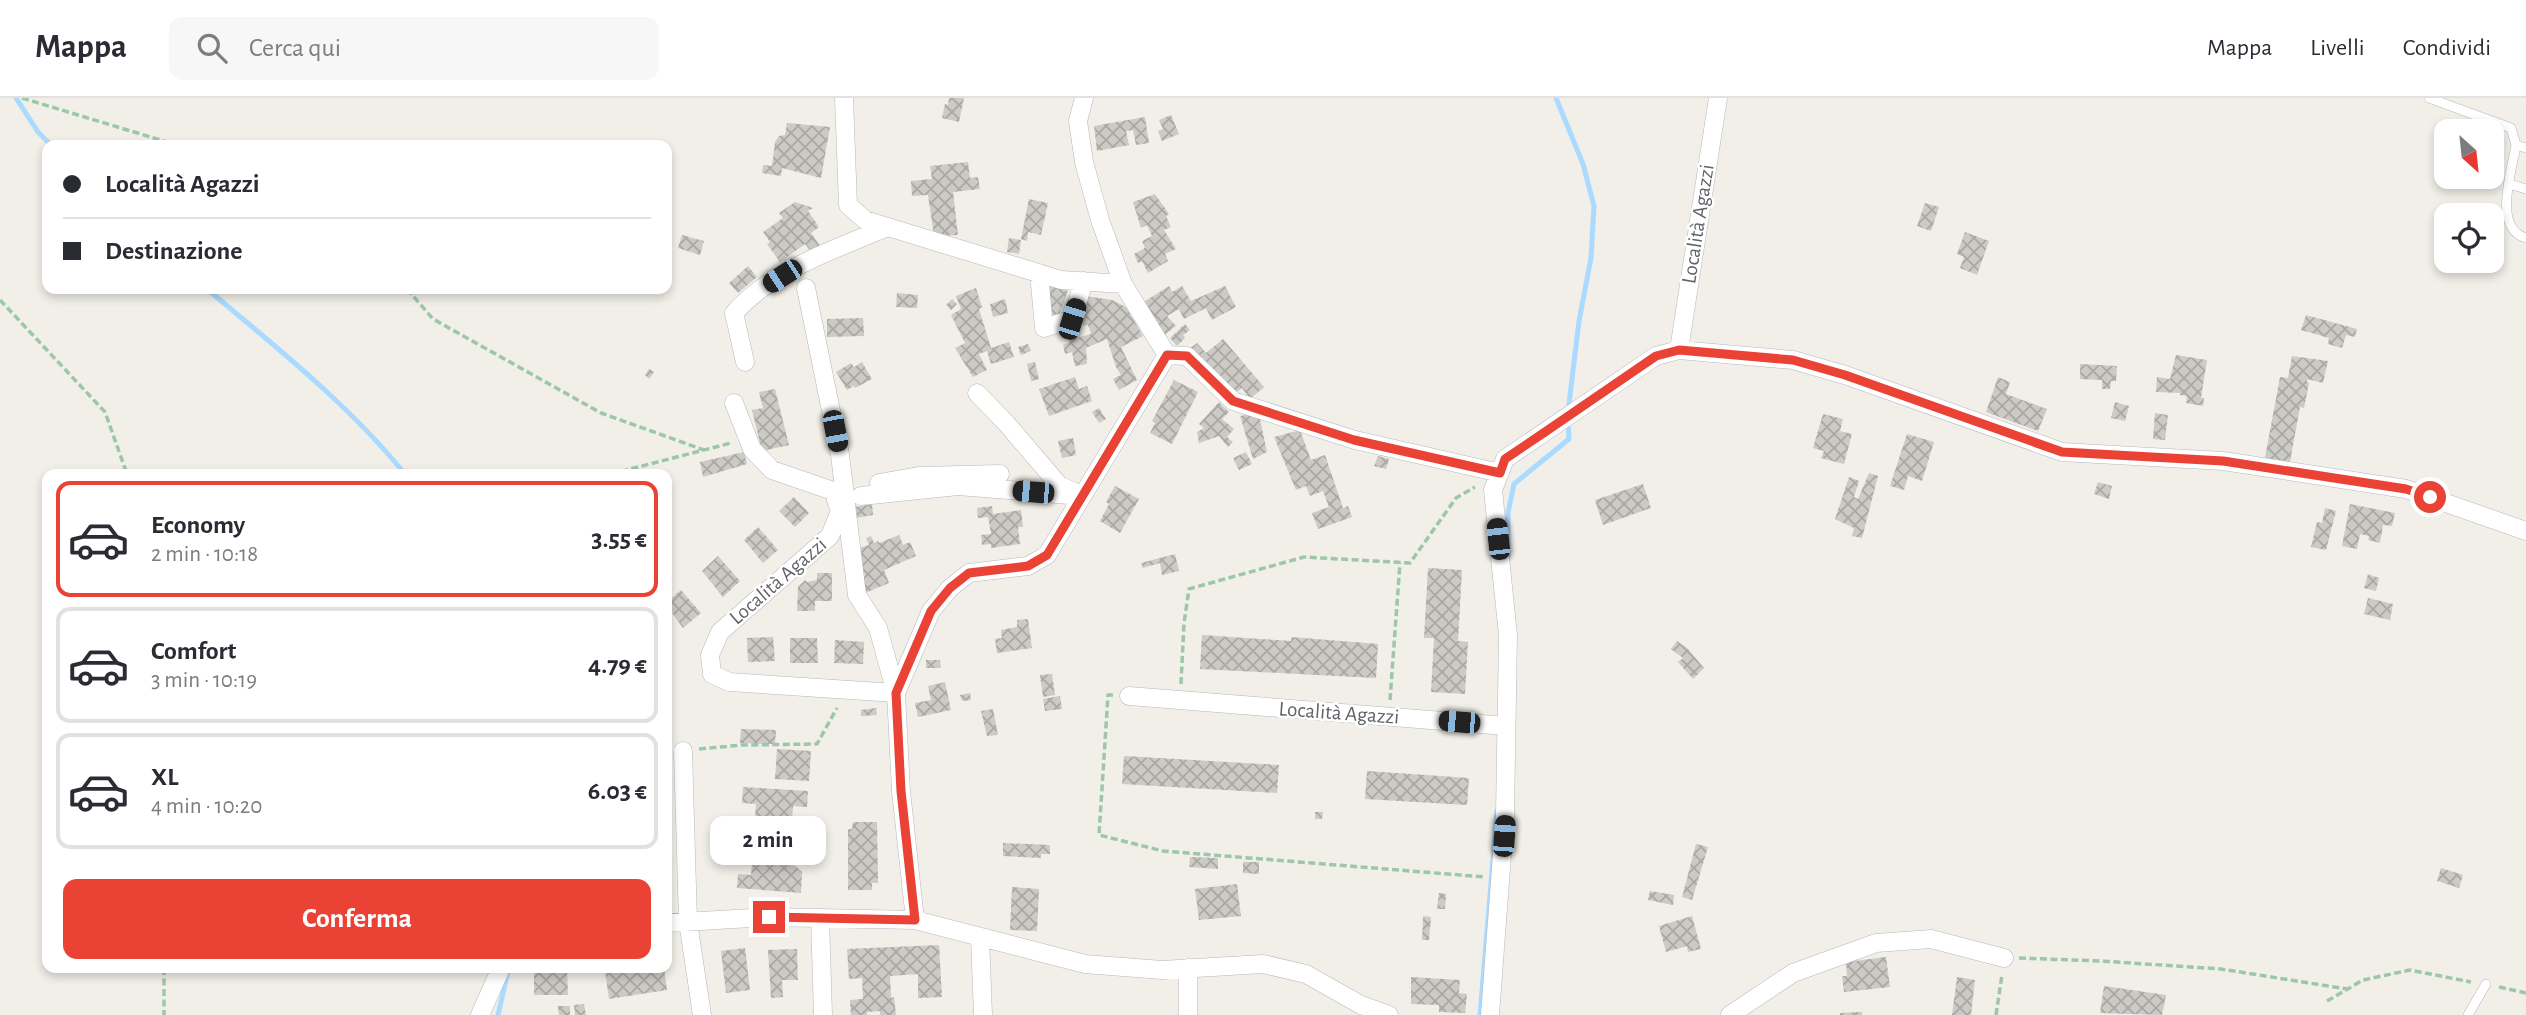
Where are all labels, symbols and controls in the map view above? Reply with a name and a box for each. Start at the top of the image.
search box [169,17,659,80]
icon: search [193,29,231,67]
text: Mappa [35,31,127,64]
text: Cerca qui [249,35,341,61]
text: Mappa [2207,36,2272,60]
text: Livelli [2310,36,2365,60]
text: Condividi [2403,36,2491,60]
north arrow [2434,119,2504,189]
map controls [2434,119,2504,273]
street label: Località Agazzi [1678,163,1718,285]
text: Località Agazzi [105,171,260,197]
button: locate [2434,203,2504,273]
text: Destinazione [105,238,243,264]
car [759,256,806,296]
car [1056,296,1089,342]
car [821,408,850,454]
car [1012,480,1055,504]
route start [2414,481,2446,513]
icon: car [67,508,130,571]
text: Economy [151,512,245,538]
car [1486,517,1511,561]
text: 3.55 € [591,526,647,552]
street label: Località Agazzi [726,533,830,629]
text: 2 min · 10:18 [151,543,258,566]
icon: car [67,634,130,697]
text: Comfort [151,638,236,664]
text: 4.79 € [588,652,647,678]
text: 3 min · 10:19 [151,669,257,692]
street label: Località Agazzi [1278,698,1400,728]
car [1438,710,1481,734]
icon: car [67,760,130,823]
text: XL [151,764,178,790]
text: 6.03 € [588,778,647,804]
text: 4 min · 10:20 [151,795,262,818]
car [1493,814,1516,858]
callout: 2 min [711,816,827,864]
text: 2 min [742,829,794,852]
button: Conferma [63,879,651,959]
route end [753,901,785,933]

